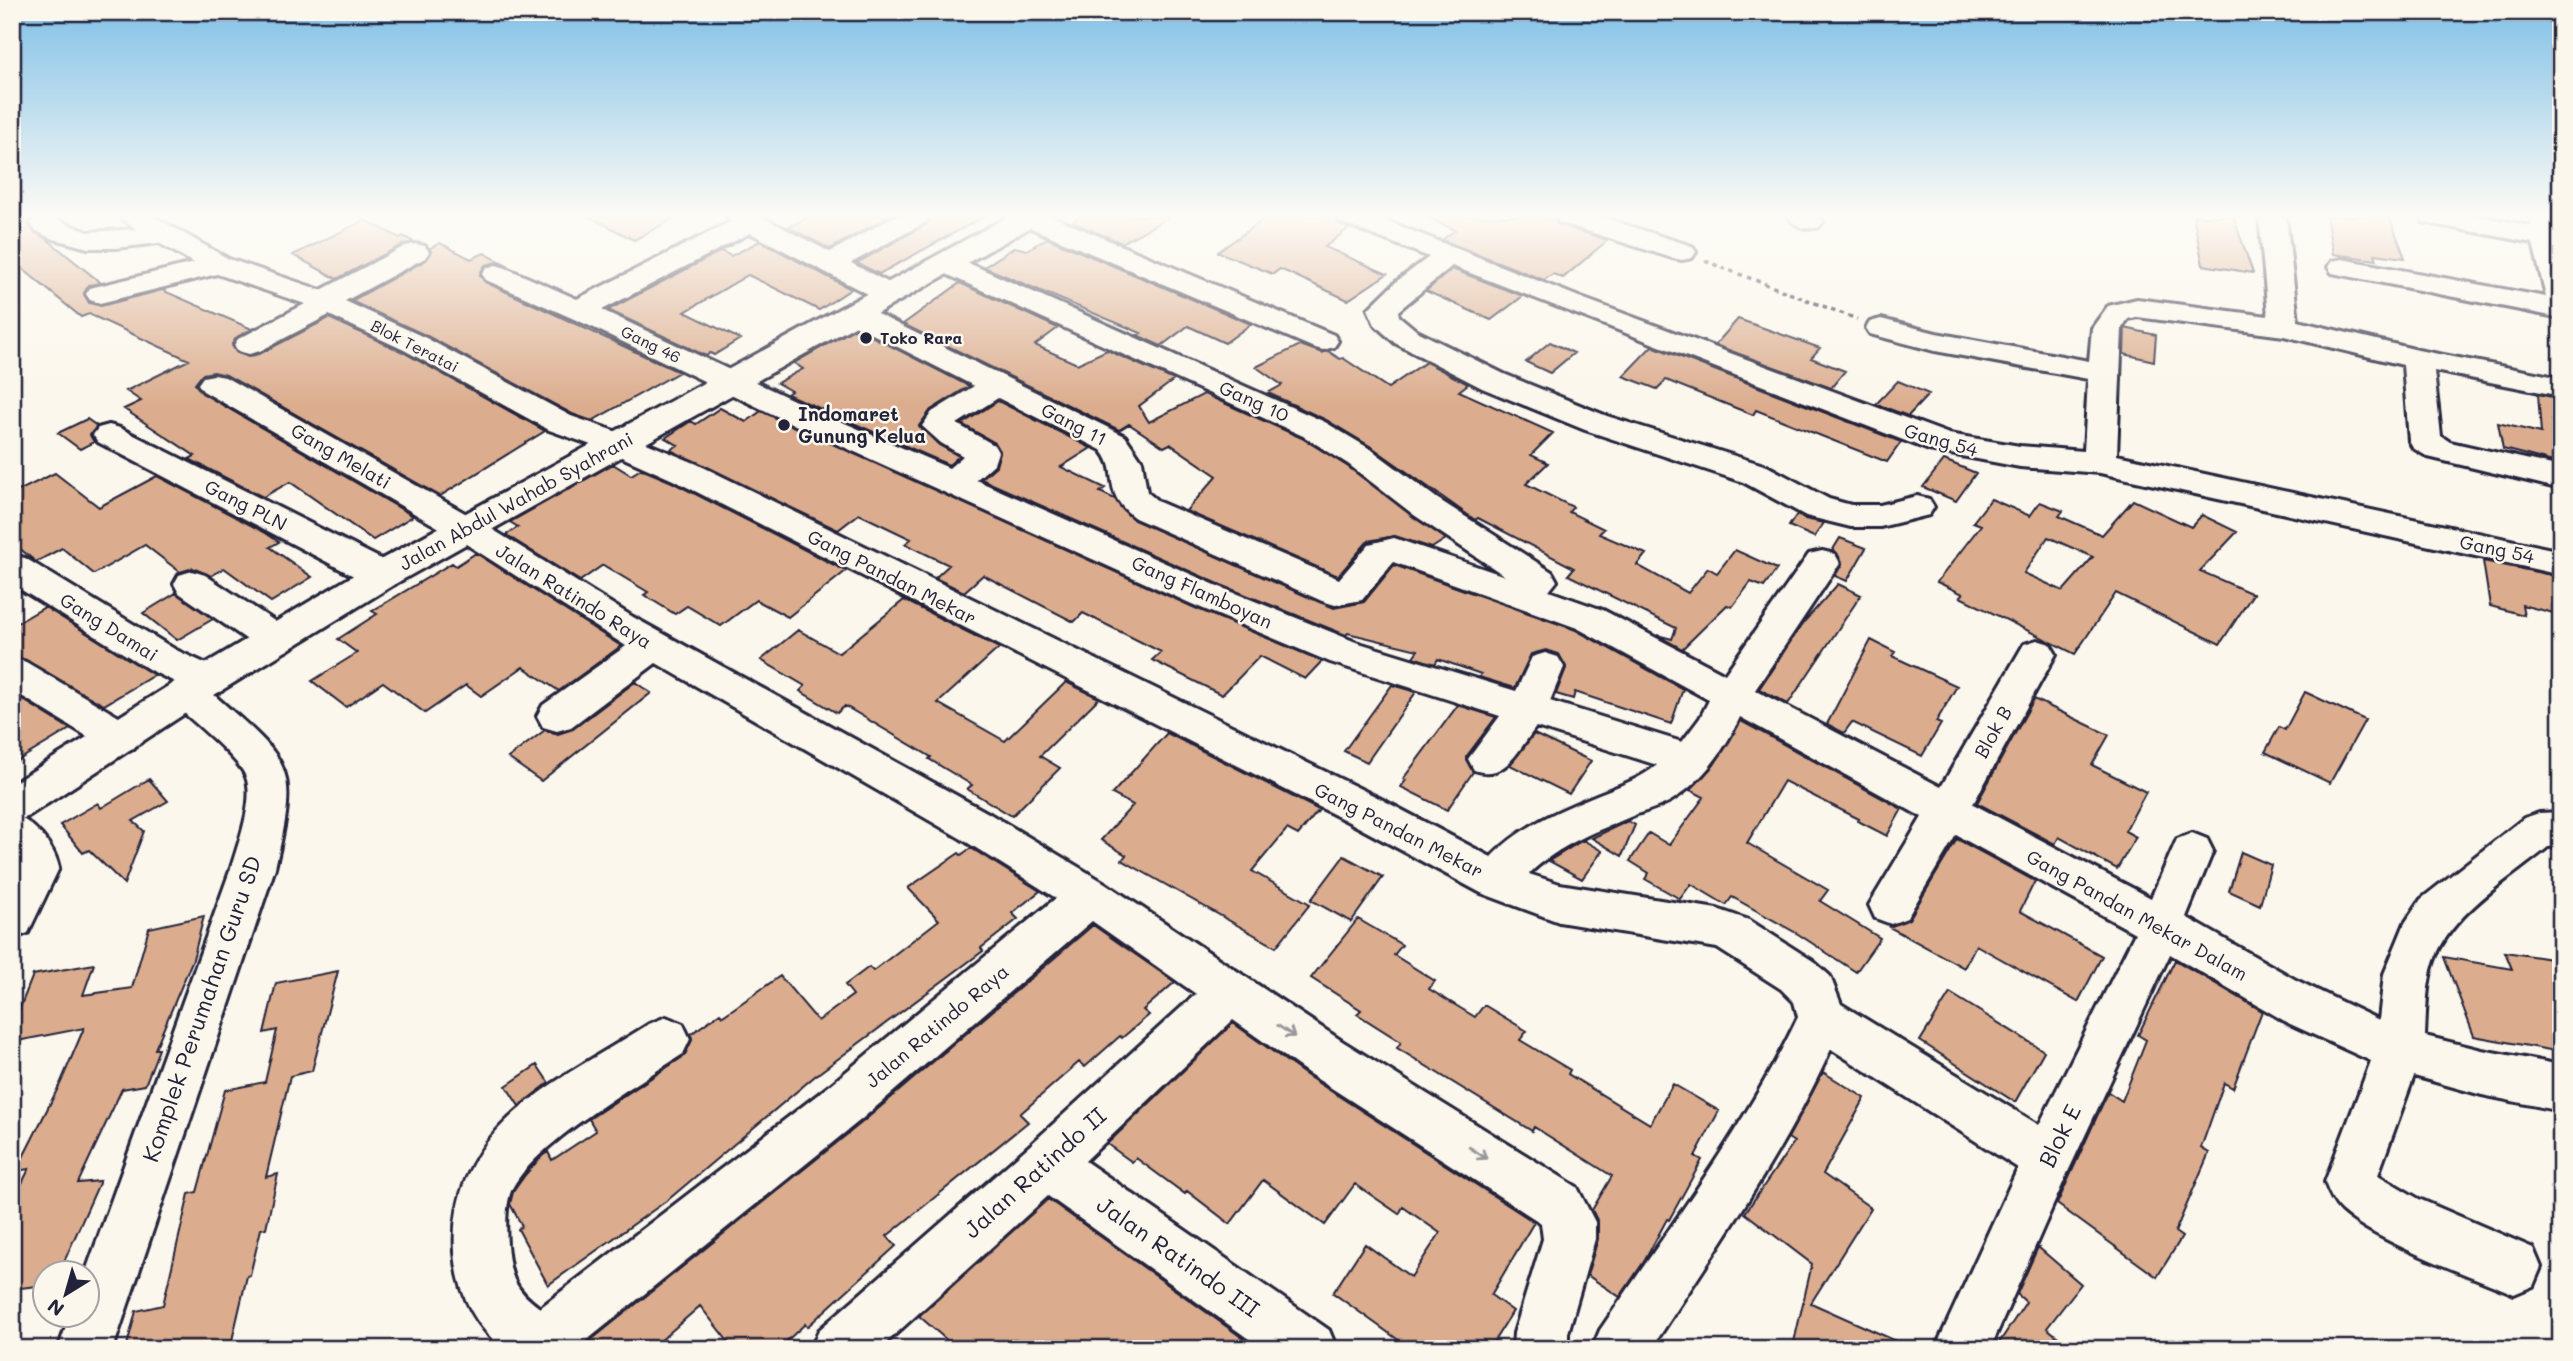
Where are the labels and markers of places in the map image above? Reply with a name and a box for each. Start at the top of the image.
place label: Toko Rara [880,327,962,348]
marker: Toko Rara [858,330,874,346]
place label: Indomaret Gunung Kelua [798,401,926,448]
marker: Indomaret Gunung Kelua [776,417,792,433]

